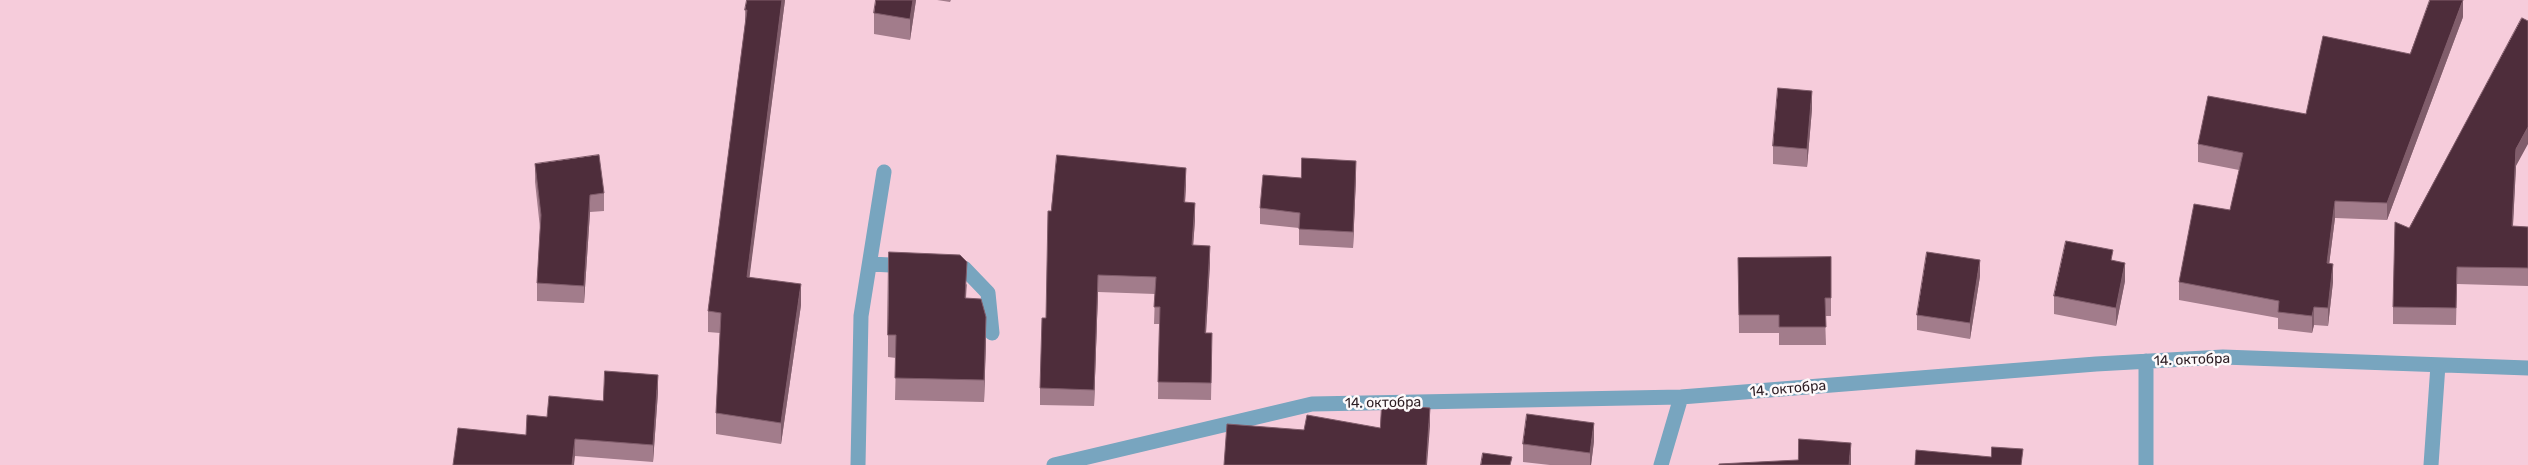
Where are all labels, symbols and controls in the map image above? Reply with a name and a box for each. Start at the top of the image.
street label: 14. октобра [2154,350,2230,370]
street label: 14. октобра [1749,377,1827,401]
street label: 14. октобра [1345,394,1421,412]

